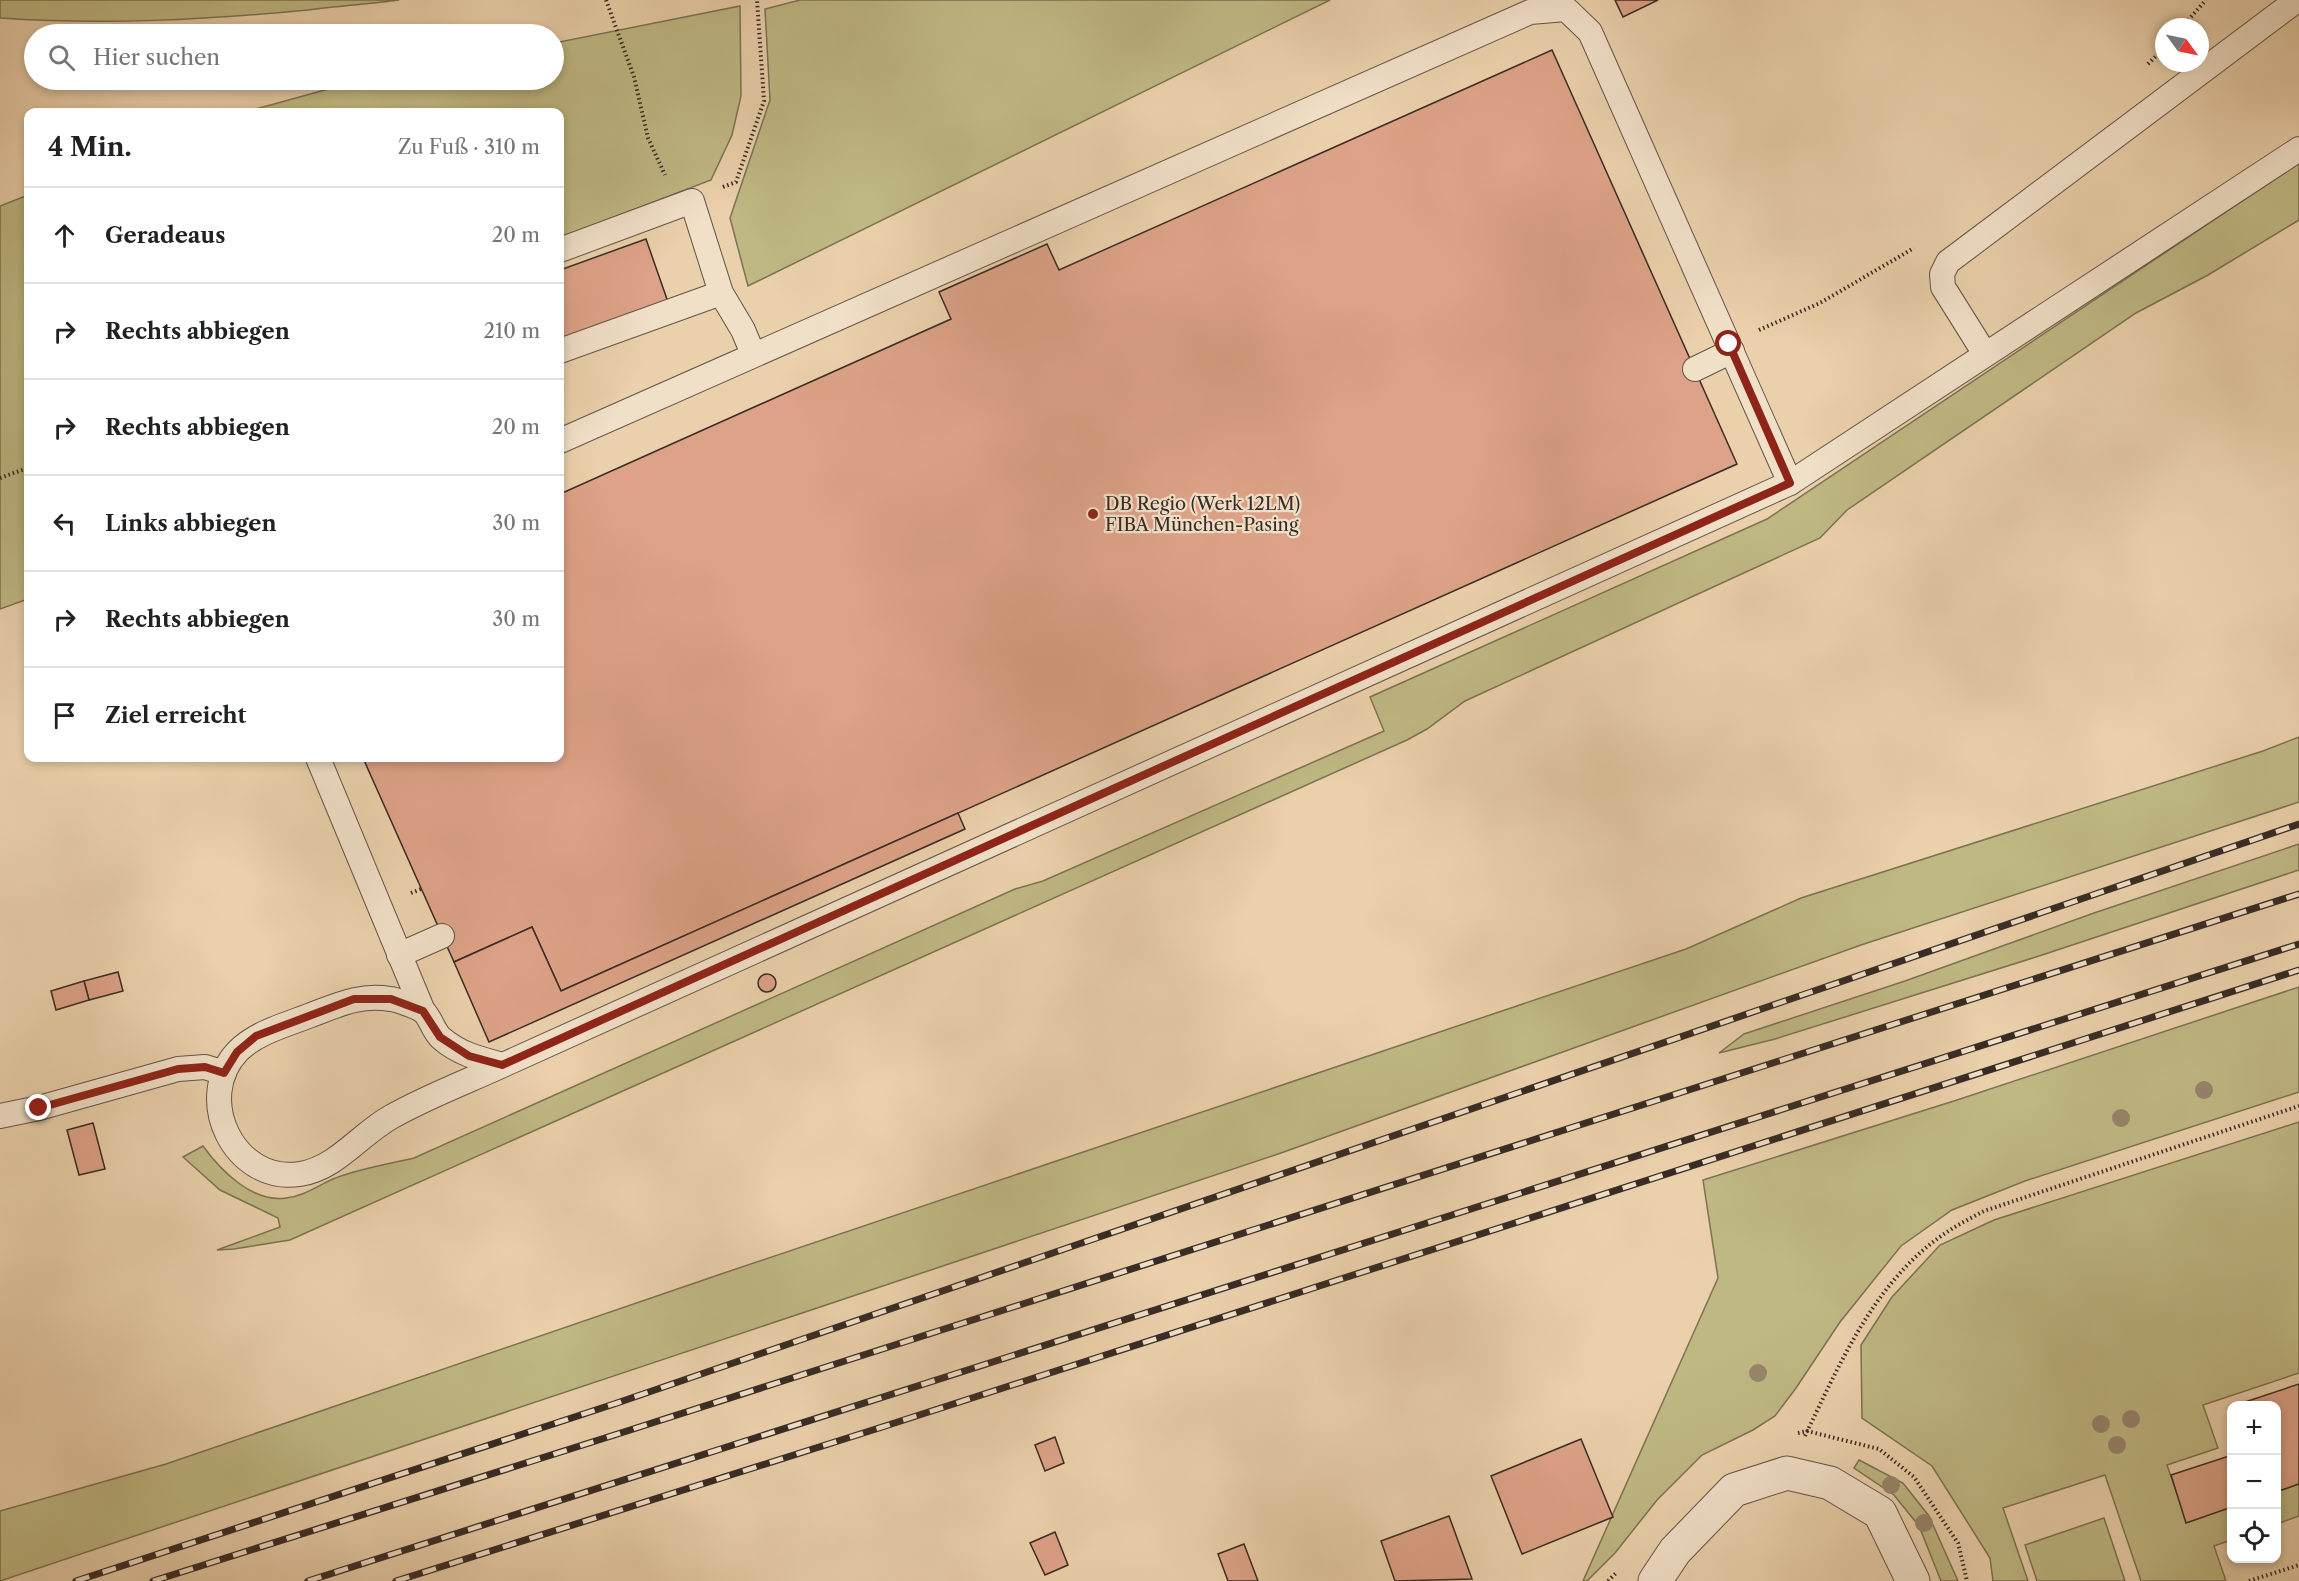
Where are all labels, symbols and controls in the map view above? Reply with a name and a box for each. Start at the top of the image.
north arrow [2155,18,2209,72]
search box [24,24,564,90]
icon: search [45,41,78,74]
text: Hier suchen [93,44,220,71]
text: 4 Min. [48,131,132,163]
text: Zu Fuß · 310 m [398,135,540,159]
icon: ahead [48,219,81,252]
text: Geradeaus [105,222,225,249]
text: 20 m [492,223,540,247]
icon: right [48,315,81,348]
text: Rechts abbiegen [105,318,290,345]
text: 210 m [483,319,540,343]
route start [1715,330,1741,356]
icon: right [48,411,81,444]
text: Rechts abbiegen [105,414,290,441]
text: 20 m [492,415,540,439]
place label: DB Regio (Werk 12LM) FIBA München-Pasing [1105,493,1300,536]
icon: left [48,507,81,540]
marker: DB Regio (Werk 12LM) FIBA München-Pasing [1086,507,1100,521]
text: Links abbiegen [105,510,277,537]
text: 30 m [492,511,540,535]
icon: right [48,603,81,636]
text: Rechts abbiegen [105,606,290,633]
text: 30 m [492,607,540,631]
icon: arrive [48,699,81,732]
text: Ziel erreicht [105,702,246,729]
route end [25,1094,51,1120]
map controls [2227,1401,2281,1563]
button: + [2227,1401,2281,1455]
button: − [2227,1455,2281,1509]
button: locate [2227,1509,2281,1563]

